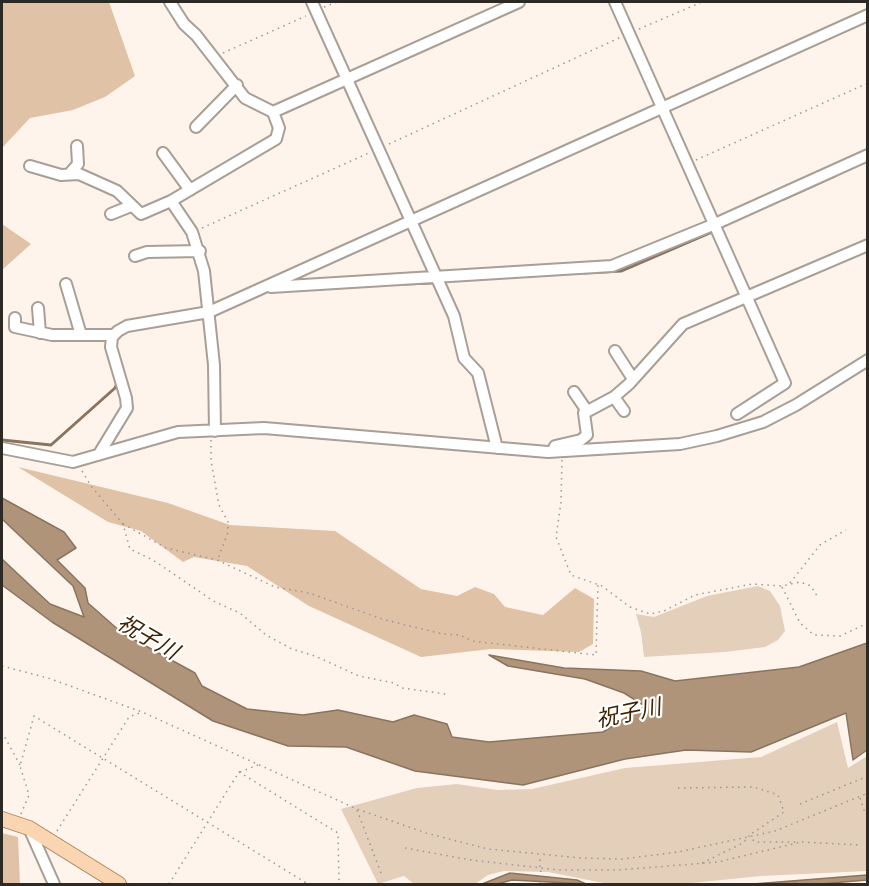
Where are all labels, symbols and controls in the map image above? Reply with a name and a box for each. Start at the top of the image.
water label: 祝子川 [112,611,182,667]
water label: 祝子川 [594,695,664,735]

